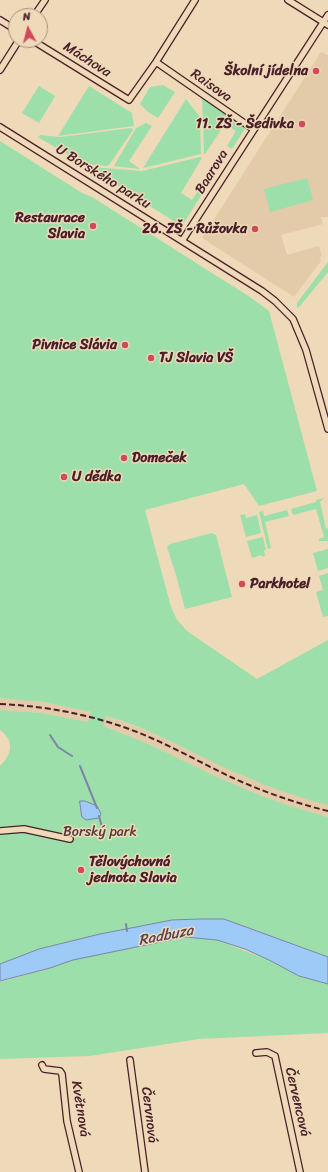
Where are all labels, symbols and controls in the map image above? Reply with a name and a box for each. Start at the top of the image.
text: N [22,7,32,26]
north arrow [8,8,48,48]
street label: Máchova [60,39,114,81]
place label: Školní jídelna [224,63,308,79]
street label: Raisova [187,66,235,106]
marker: Školní jídelna [311,66,321,76]
place label: 11. ZŠ - Šedivka [196,116,294,132]
marker: 11. ZŠ - Šedivka [297,119,307,129]
street label: U Borského parku [52,141,154,213]
street label: Baarova [192,147,232,197]
place label: Restaurace Slavia [15,210,85,242]
marker: Restaurace Slavia [88,221,98,231]
place label: 26. ZŠ - Růžovka [142,221,247,237]
marker: 26. ZŠ - Růžovka [250,224,260,234]
place label: Pivnice Slávia [32,337,117,353]
marker: Pivnice Slávia [120,340,130,350]
place label: TJ Slavia VŠ [159,350,233,366]
marker: TJ Slavia VŠ [146,353,156,363]
place label: Domeček [132,450,187,466]
marker: Domeček [119,453,129,463]
place label: U dědka [72,469,121,485]
marker: U dědka [59,472,69,482]
place label: Parkhotel [250,576,310,592]
marker: Parkhotel [237,579,247,589]
park label: Borský park [63,824,137,840]
place label: Tělovýchovná jednota Slavia [89,854,177,886]
marker: Tělovýchovná jednota Slavia [76,865,86,875]
water label: Radbuza [137,922,195,950]
street label: Červencová [281,1066,313,1138]
street label: Květnová [67,1080,93,1138]
street label: Červnová [137,1086,161,1144]

